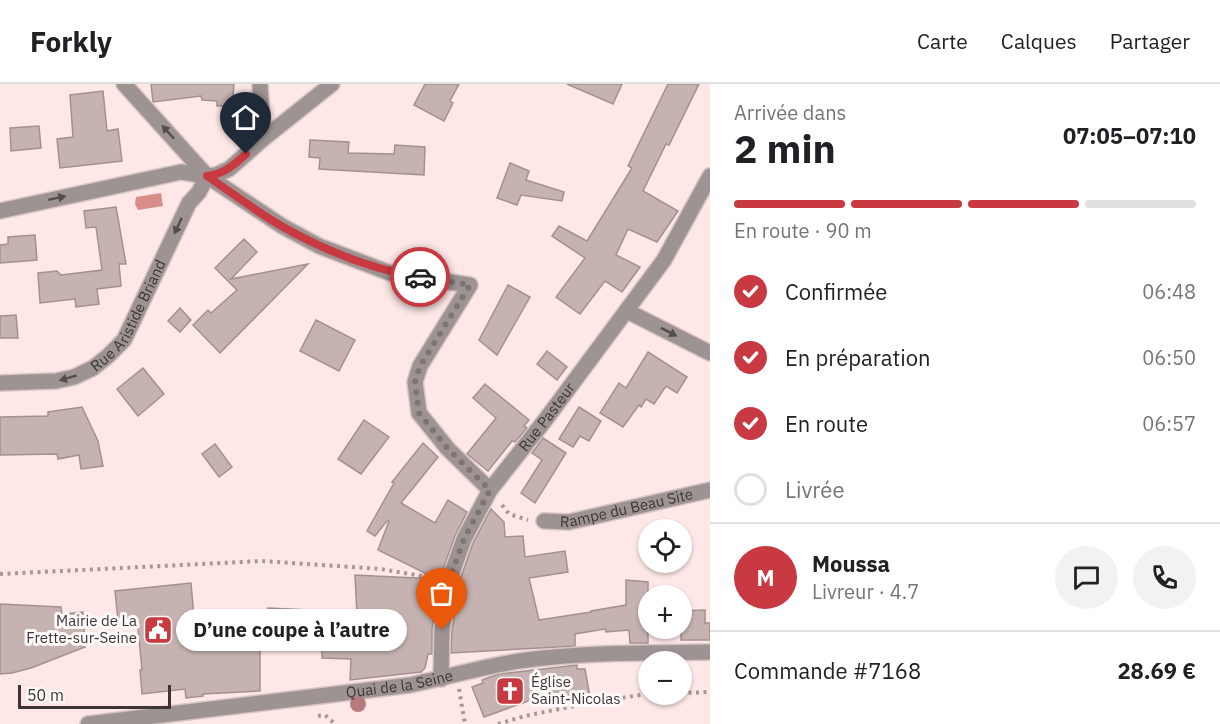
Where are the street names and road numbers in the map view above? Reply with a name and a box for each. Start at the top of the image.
street label: Rue Aristide Briand [86,257,170,375]
street label: Rue Pasteur [514,378,579,455]
street label: Rampe du Beau Site [560,484,695,531]
street label: Quai de la Seine [345,665,455,702]

